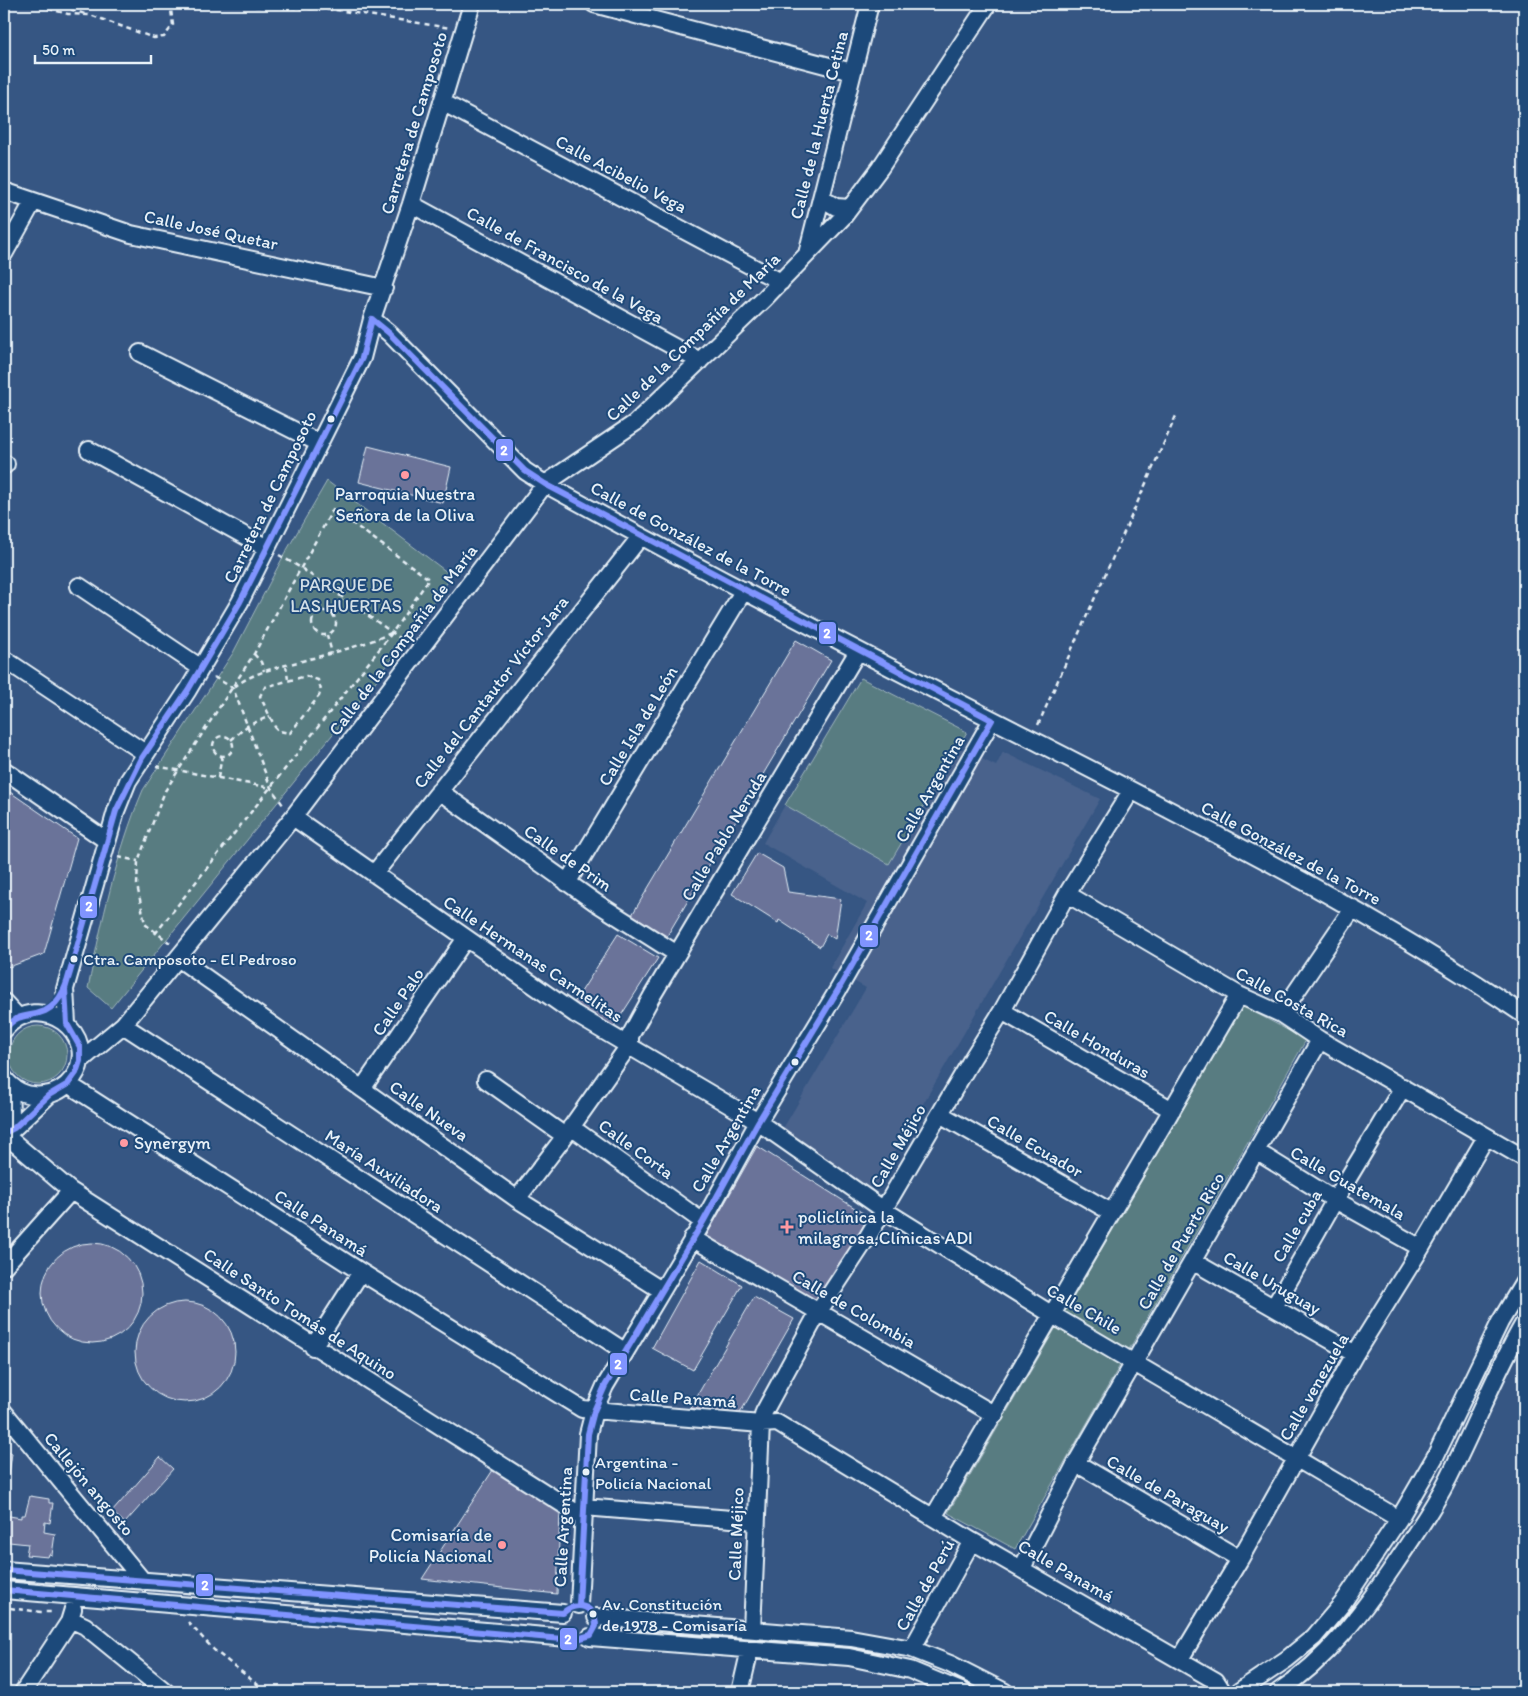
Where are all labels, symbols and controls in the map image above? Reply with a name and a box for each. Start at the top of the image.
street label: Calle de la Huerta Cetina [785,28,853,221]
street label: Carretera de Camposoto [376,29,452,217]
scale bar [35,32,151,64]
text: 50 m [42,41,75,59]
street label: Calle Acibelio Vega [552,130,691,218]
street label: Calle de Francisco de la Vega [463,202,668,329]
street label: Calle José Quetar [142,205,280,255]
street label: Calle de la Compañía de María [601,247,785,426]
street label: Carretera de Camposoto [219,407,321,587]
unlabelled marker [326,414,336,424]
line badge: 2 [495,438,514,462]
text: 2 [500,442,508,459]
marker: Parroquia Nuestra Señora de la Oliva [399,469,411,481]
street label: Calle de González de la Torre [587,477,795,601]
place label: Parroquia Nuestra Señora de la Oliva [335,483,475,526]
street label: Calle de la Compañía de María [324,540,483,740]
park label: PARQUE DE LAS HUERTAS [290,574,402,617]
street label: Calle del Cantautor Víctor Jara [409,591,574,793]
line badge: 2 [818,621,837,645]
text: 2 [823,625,831,642]
street label: Calle Isla de León [593,662,683,790]
street label: Calle Argentina [890,731,970,847]
street label: Calle Pablo Neruda [677,766,772,905]
street label: Calle González de la Torre [1197,796,1385,910]
street label: Calle de Prim [520,820,617,897]
street label: Calle Hermanas Carmelitas [439,891,627,1027]
line badge: 2 [79,895,98,919]
text: 2 [85,898,93,915]
line badge: 2 [859,924,879,948]
text: 2 [865,927,873,944]
place label: Ctra. Camposoto - El Pedroso [83,949,297,969]
marker: Ctra. Camposoto - El Pedroso [69,954,79,964]
street label: Calle Costa Rica [1232,962,1353,1042]
street label: Calle Palo [367,964,429,1040]
street label: Calle Honduras [1040,1005,1154,1083]
unlabelled marker [790,1057,800,1067]
street label: Calle Nueva [385,1076,473,1146]
street label: Calle Argentina [686,1081,766,1197]
street label: Calle Méjico [865,1100,931,1192]
street label: Calle Ecuador [983,1110,1087,1182]
street label: Calle Corta [594,1114,678,1184]
street label: María Auxiliadora [321,1125,447,1218]
place label: Synergym [134,1132,211,1154]
marker: Synergym [118,1137,130,1149]
street label: Calle Guatemala [1286,1141,1410,1225]
street label: Calle de Puerto Rico [1133,1168,1229,1314]
street label: Calle Panamá [270,1185,373,1262]
street label: Calle cuba [1267,1185,1327,1267]
place label: policlínica la milagrosa,Clínicas ADI [798,1206,973,1249]
marker: policlínica la milagrosa,Clínicas ADI [780,1220,794,1234]
street label: Calle Santo Tomás de Aquino [199,1243,401,1385]
street label: Calle Uruguay [1219,1246,1325,1320]
street label: Calle de Colombia [788,1265,920,1354]
street label: Calle Chile [1042,1279,1126,1339]
street label: Calle venezuela [1274,1329,1354,1445]
line badge: 2 [609,1352,628,1376]
text: 2 [614,1356,622,1373]
street label: Calle Panamá [629,1383,738,1413]
street label: Callejón angosto [39,1428,139,1540]
street label: Calle de Paraguay [1103,1450,1234,1538]
place label: Argentina - Policía Nacional [595,1452,712,1493]
street label: Calle Argentina [549,1466,577,1588]
marker: Argentina - Policía Nacional [581,1467,591,1477]
street label: Calle Méjico [723,1487,749,1581]
place label: Comisaría de Policía Nacional [369,1524,492,1567]
street label: Calle de Perú [891,1535,959,1635]
street label: Calle Panamá [1014,1535,1119,1608]
marker: Comisaría de Policía Nacional [496,1539,508,1551]
line badge: 2 [195,1573,214,1597]
text: 2 [201,1577,209,1594]
place label: Av. Constitución de 1978 - Comisaría [602,1594,747,1635]
marker: Av. Constitución de 1978 - Comisaría [588,1609,598,1619]
line badge: 2 [559,1627,578,1651]
text: 2 [564,1631,572,1648]

